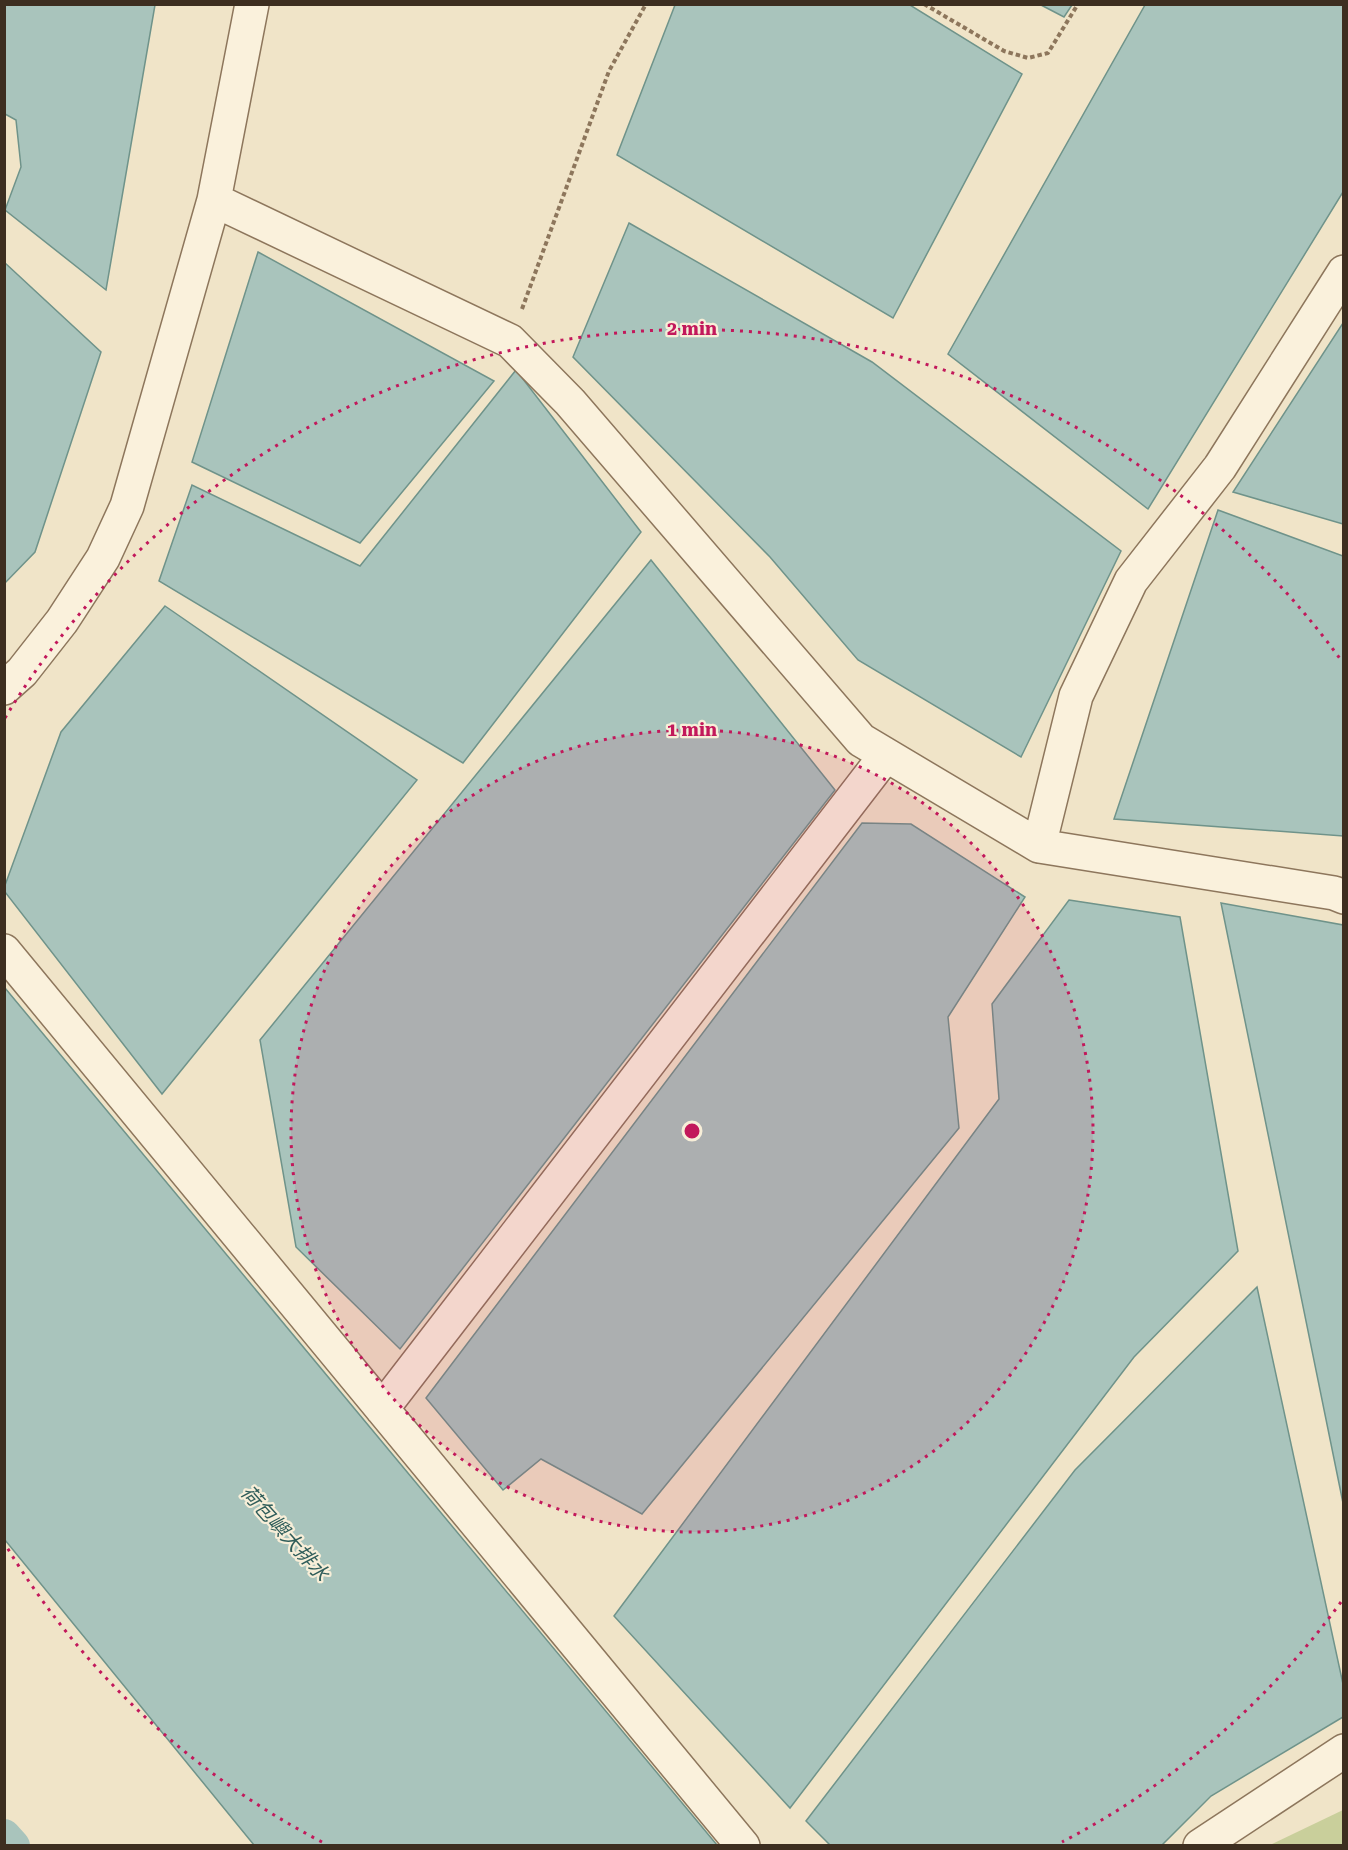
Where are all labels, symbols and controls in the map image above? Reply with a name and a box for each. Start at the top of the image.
text: 2 min [667,318,717,339]
text: 1 min [667,719,717,740]
centre of rings [682,1121,702,1141]
water label: 荷包嶼大排水 [236,1480,335,1586]

